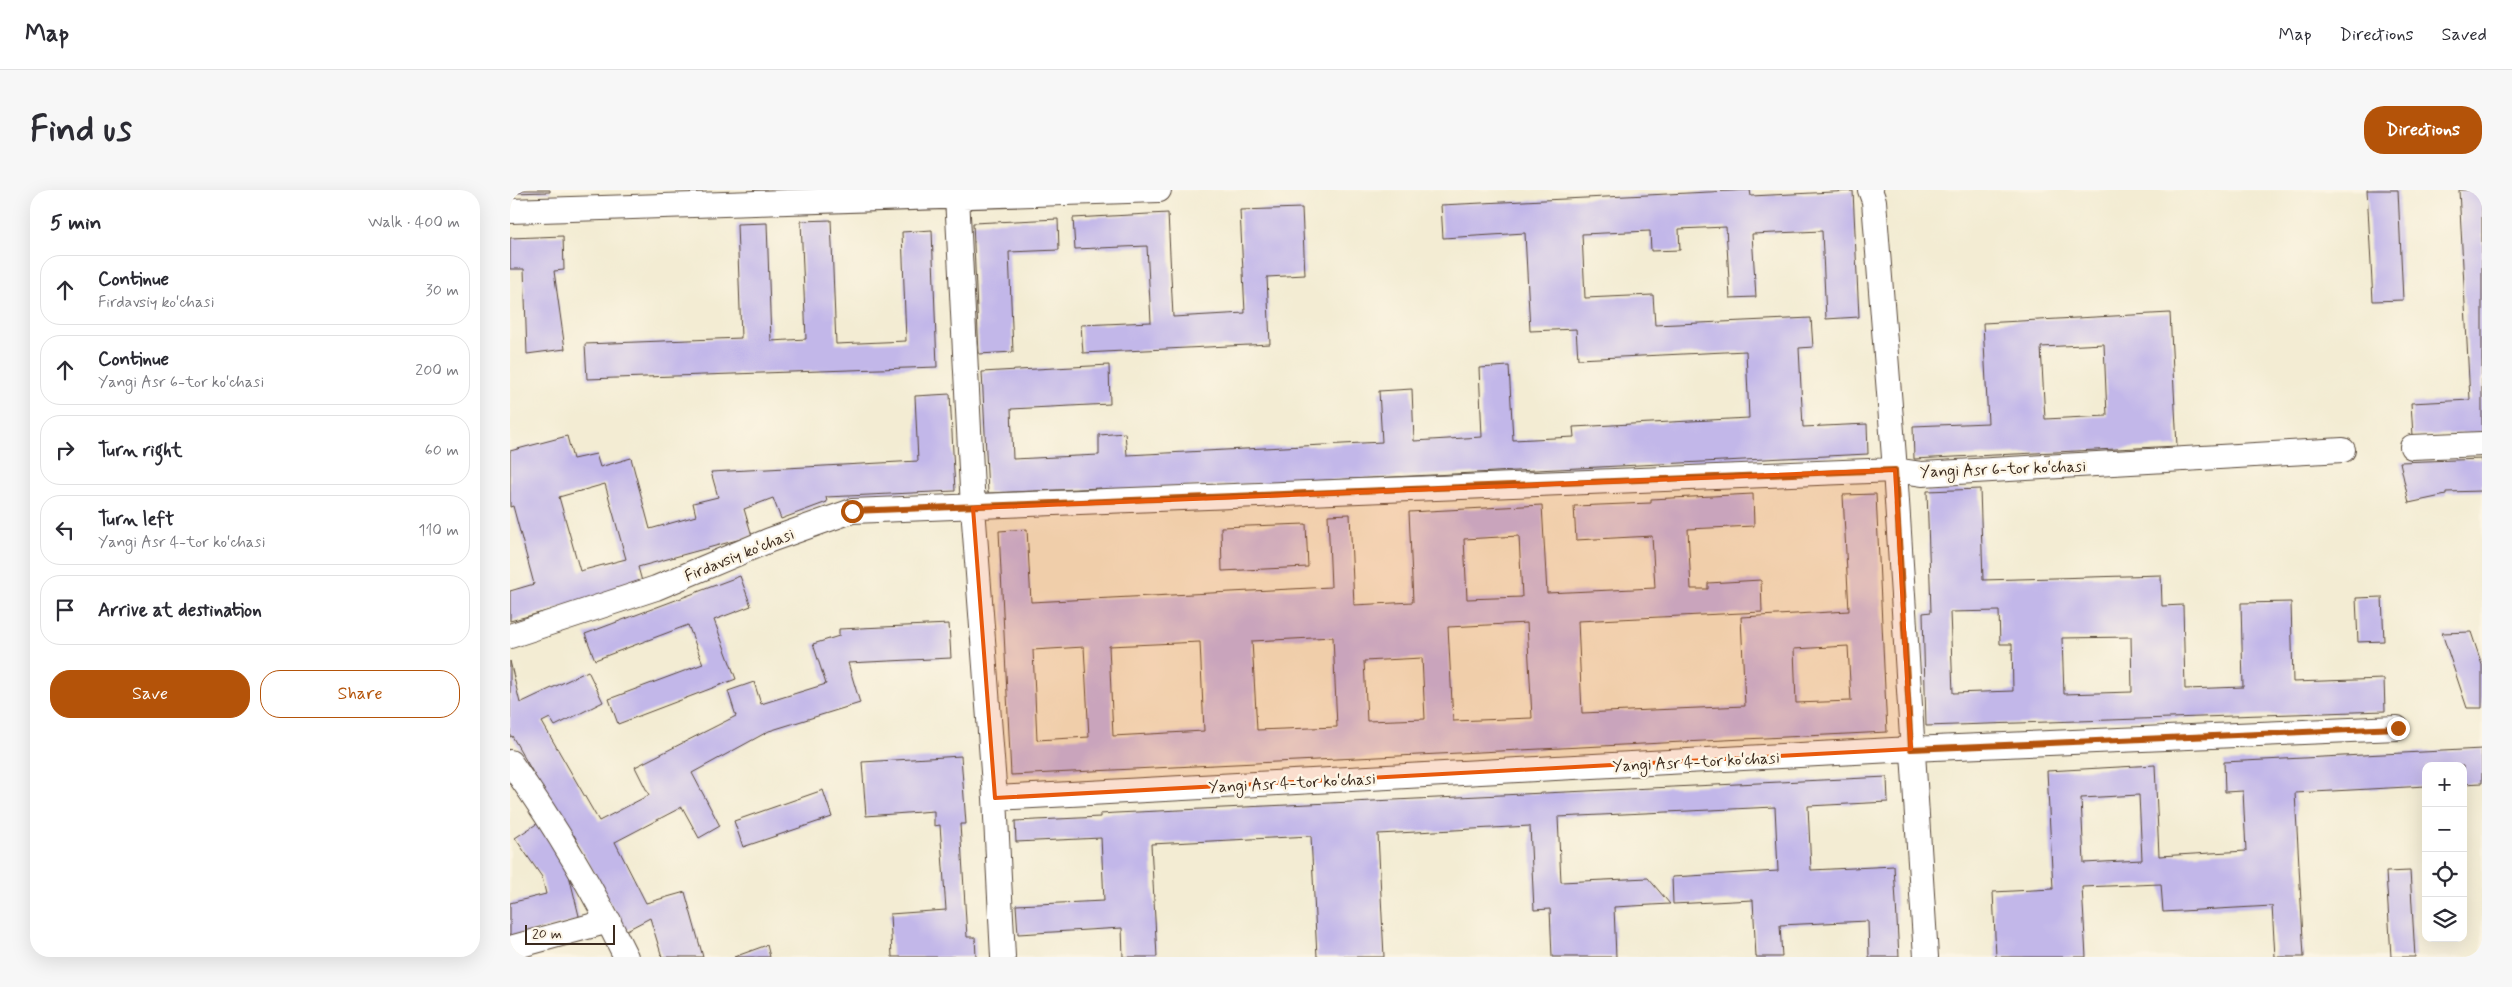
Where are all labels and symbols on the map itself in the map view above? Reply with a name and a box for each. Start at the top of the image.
street label: Yangi Asr 6-tor koʻchasi [1920,456,2087,484]
route start [841,500,864,523]
street label: Firdavsiy koʻchasi [682,524,798,587]
route end [2387,717,2410,740]
street label: Yangi Asr 4-tor koʻchasi [1612,748,1780,778]
street label: Yangi Asr 4-tor koʻchasi [1208,769,1376,799]
scale bar [525,922,615,945]

